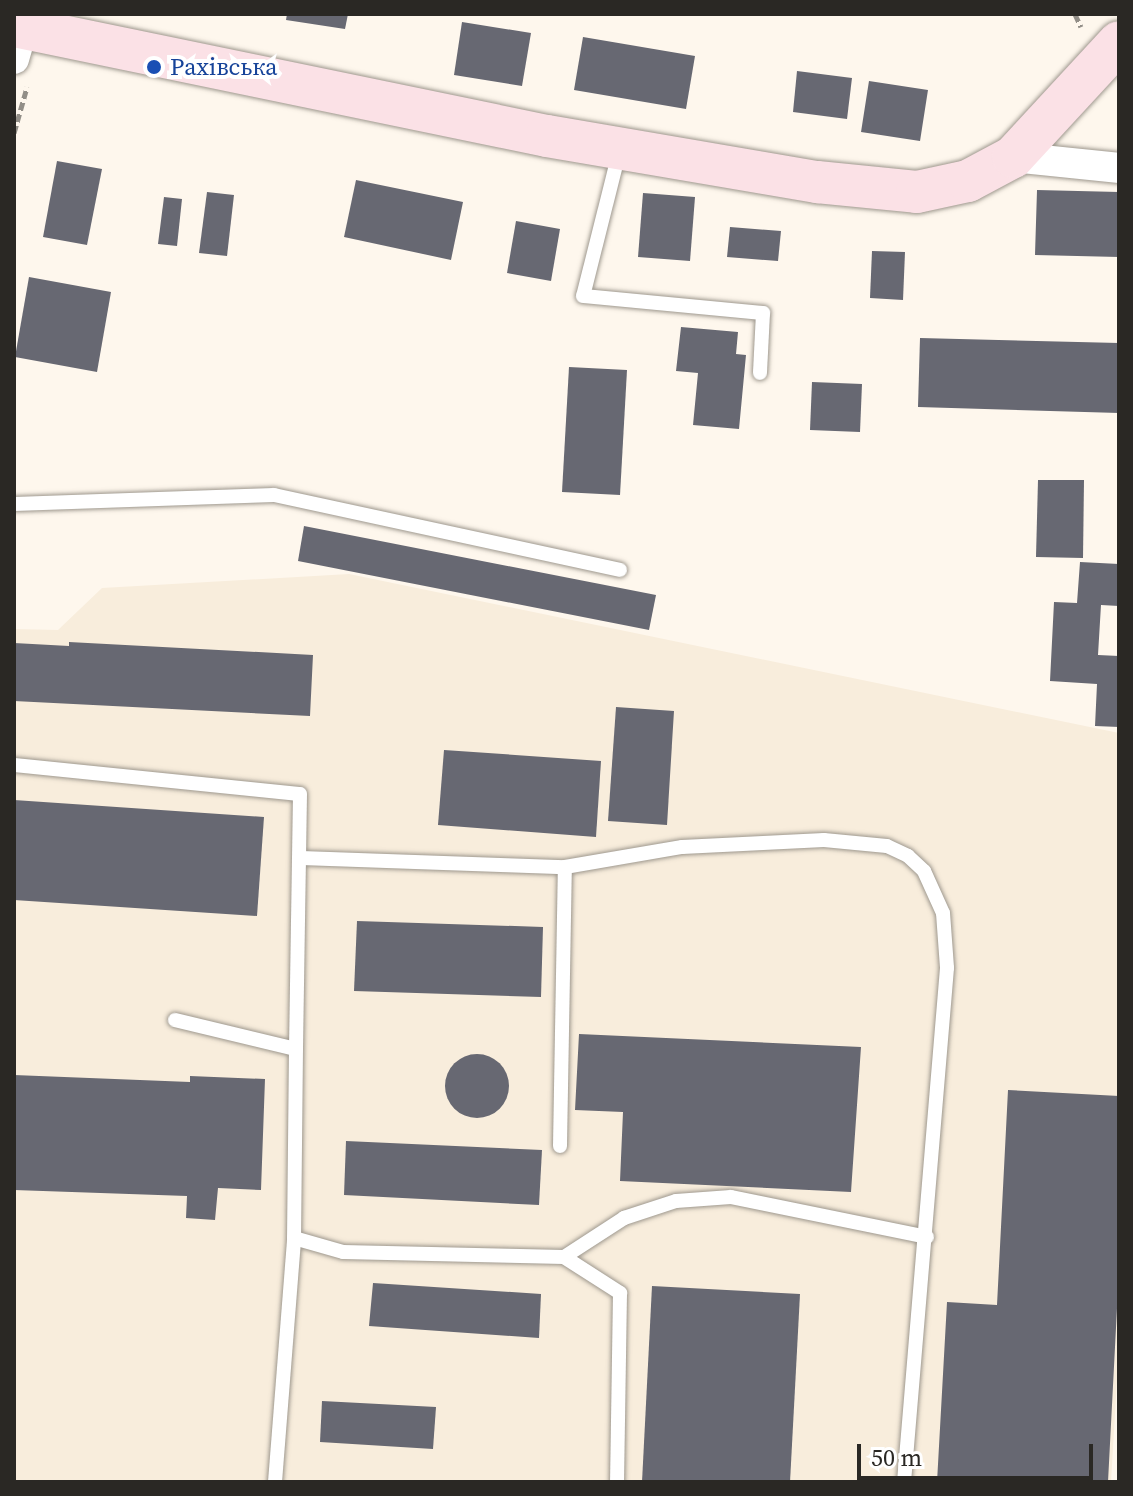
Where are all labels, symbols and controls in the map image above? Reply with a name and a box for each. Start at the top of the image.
place label: Рахівська [170,53,278,81]
marker: Рахівська [145,58,163,76]
scale bar [861,1428,1097,1478]
text: 50 m [871,1441,922,1474]

